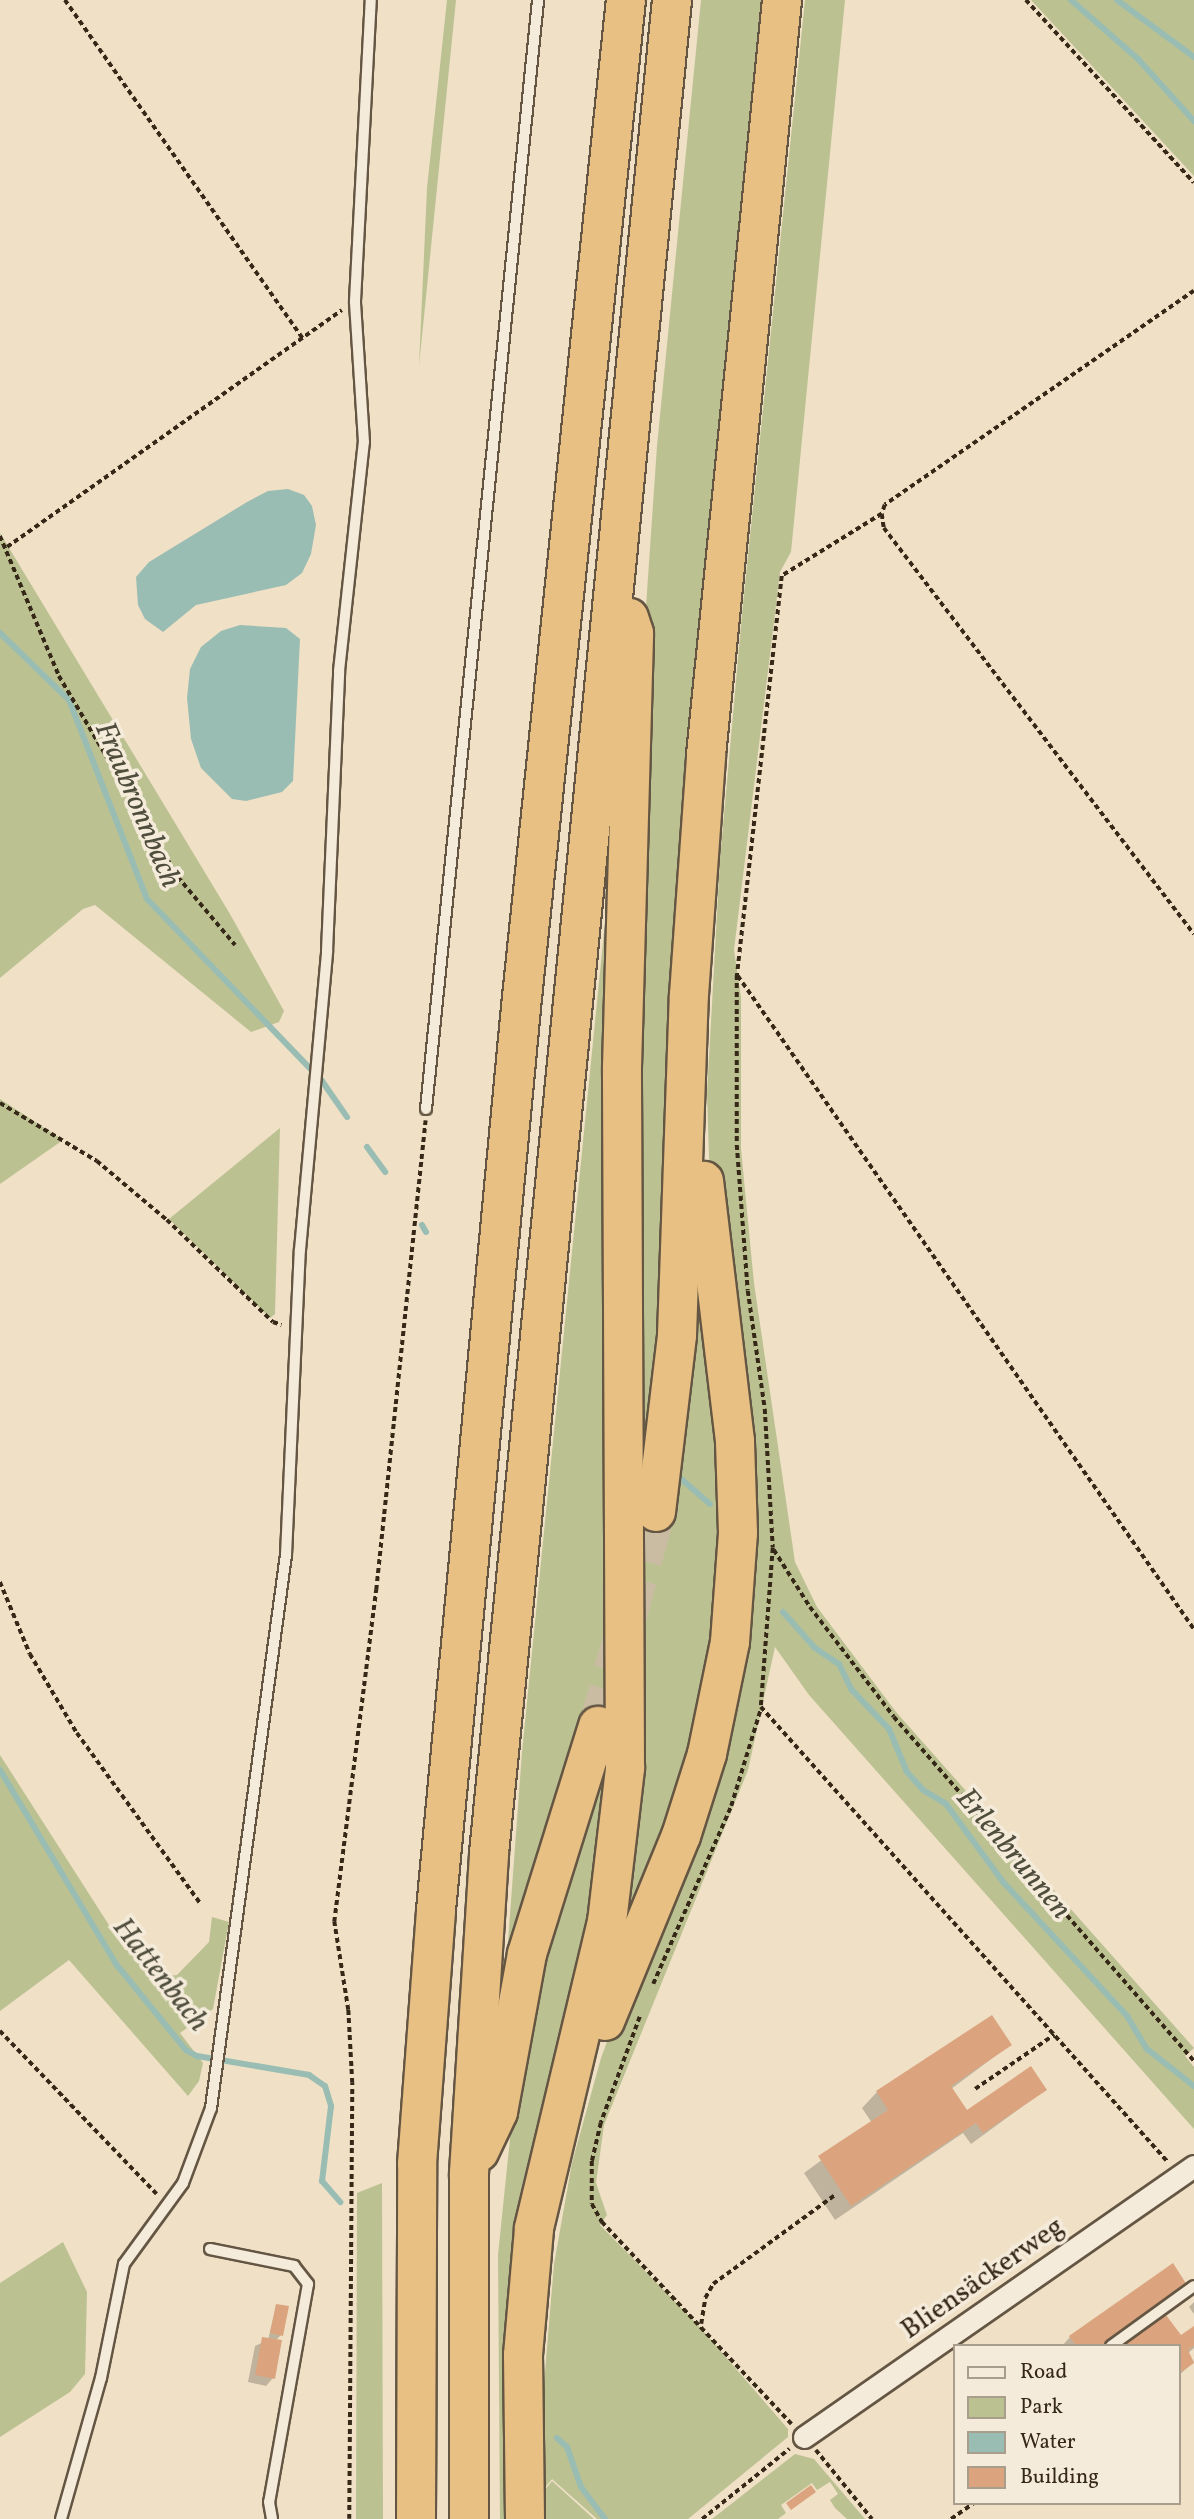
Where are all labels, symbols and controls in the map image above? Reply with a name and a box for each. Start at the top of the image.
water label: Fraubronnbach [86,717,188,893]
water label: Erlenbrunnen [948,1781,1078,1927]
water label: Hattenbach [104,1911,216,2039]
street label: Bliensäckerweg [895,2211,1071,2347]
legend [953,2344,1180,2505]
text: Road [1020,2358,1067,2387]
text: Park [1020,2393,1063,2422]
text: Water [1020,2428,1076,2457]
text: Building [1020,2463,1099,2492]

